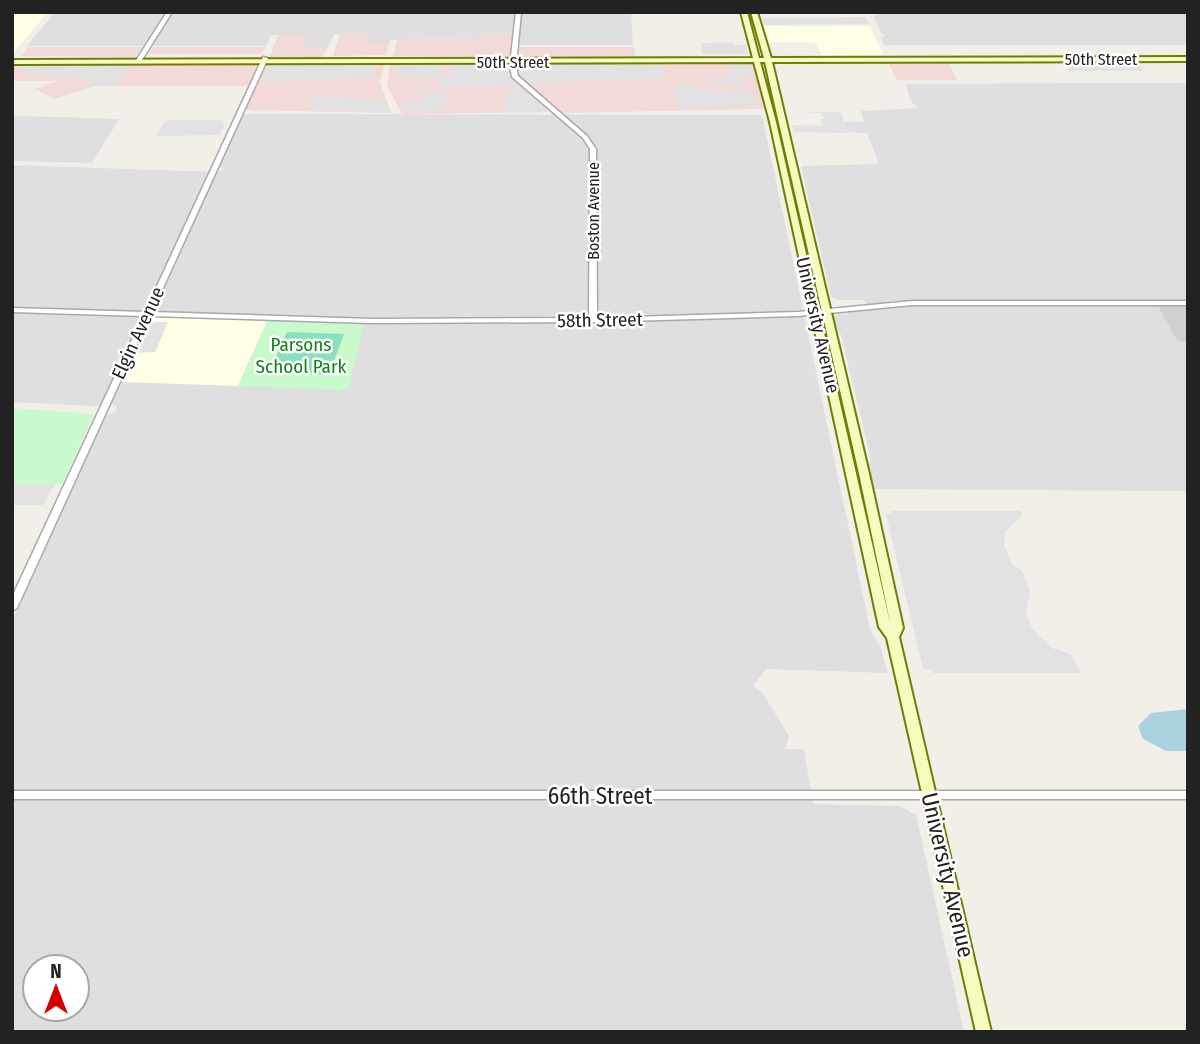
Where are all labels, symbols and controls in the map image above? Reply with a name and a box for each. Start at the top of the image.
street label: 50th Street [1065,50,1138,69]
street label: 50th Street [477,53,550,72]
street label: Boston Avenue [584,162,603,260]
street label: University Avenue [791,255,845,395]
street label: Elgin Avenue [107,283,169,383]
street label: 58th Street [557,308,644,332]
park label: Parsons School Park [256,333,347,378]
street label: 66th Street [548,782,653,810]
street label: University Avenue [915,790,981,960]
north arrow [21,953,91,1023]
text: N [50,960,62,983]

